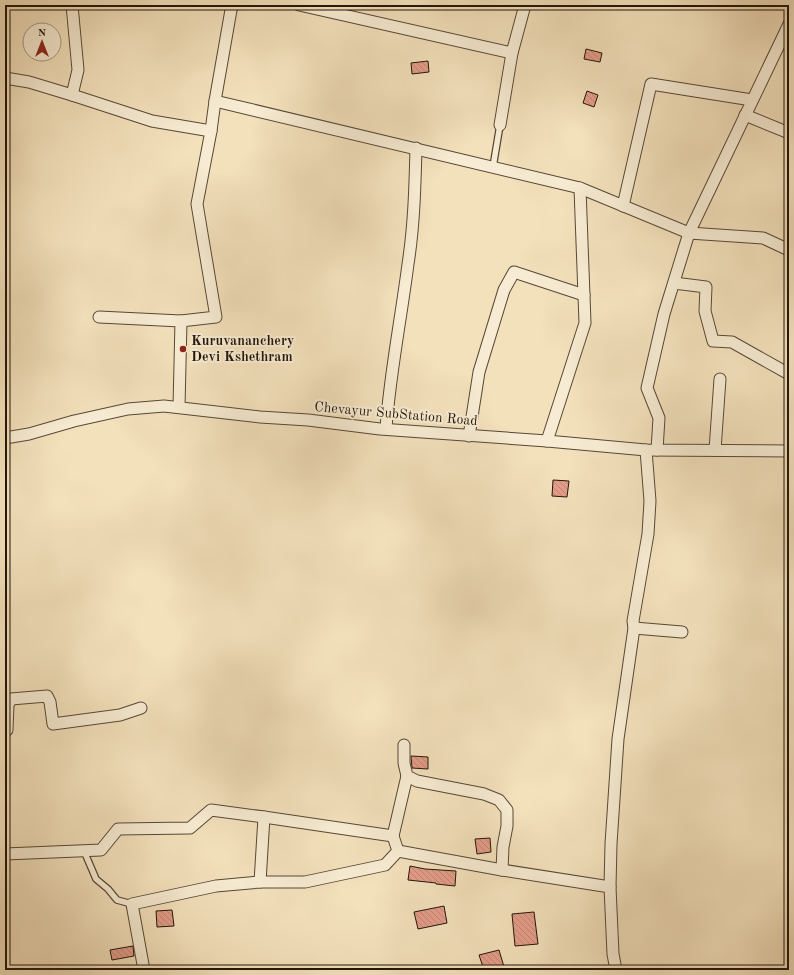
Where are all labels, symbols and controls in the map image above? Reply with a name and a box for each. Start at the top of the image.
north arrow [22,22,62,62]
text: N [38,28,47,39]
place label: Kuruvananchery Devi Kshethram [191,334,294,364]
marker: Kuruvananchery Devi Kshethram [178,344,188,354]
street label: Chevayur SubStation Road [314,400,478,428]

